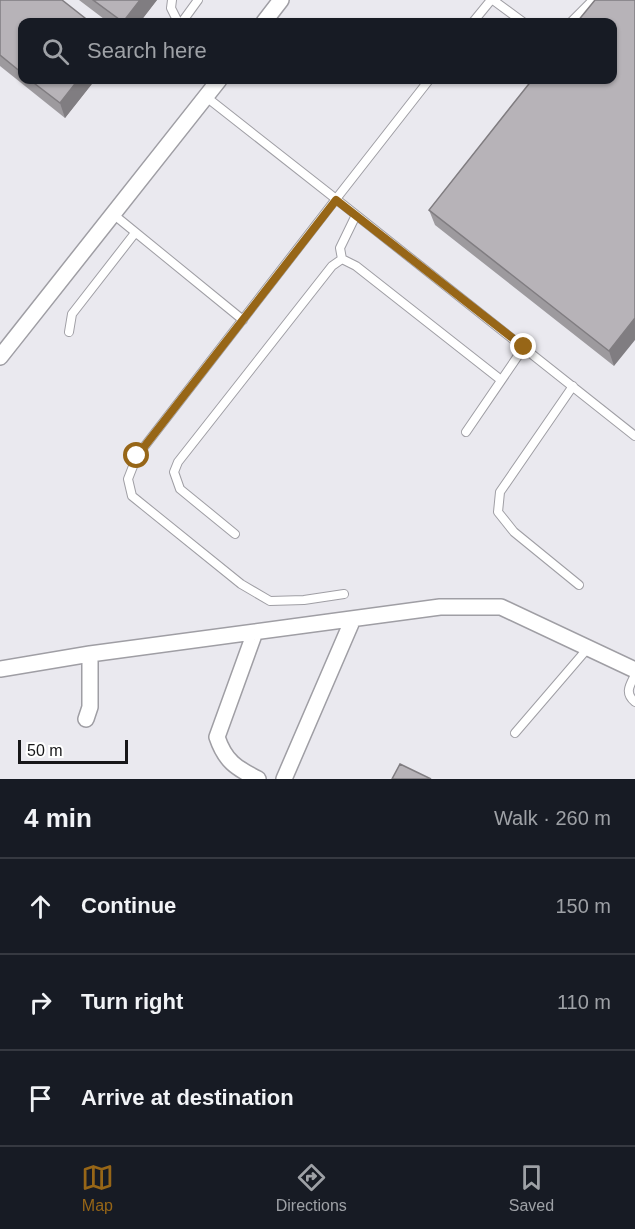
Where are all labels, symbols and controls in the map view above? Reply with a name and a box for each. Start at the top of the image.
search box [18,18,617,84]
icon: search [39,35,72,68]
text: Search here [87,38,207,63]
route end [510,333,536,359]
route start [123,442,149,468]
scale bar [18,737,128,764]
text: 50 m [27,742,63,759]
text: 4 min [24,803,92,833]
text: Walk · 260 m [494,807,611,829]
icon: ahead [24,890,57,923]
text: Continue [81,893,176,918]
text: 150 m [555,895,611,917]
icon: right [24,986,57,1019]
text: Turn right [81,989,183,1014]
text: 110 m [557,991,611,1013]
icon: arrive [24,1082,57,1115]
text: Arrive at destination [81,1085,294,1110]
tab: Map [81,1161,114,1215]
tab: Directions [276,1161,347,1215]
tab: Saved [509,1161,554,1215]

